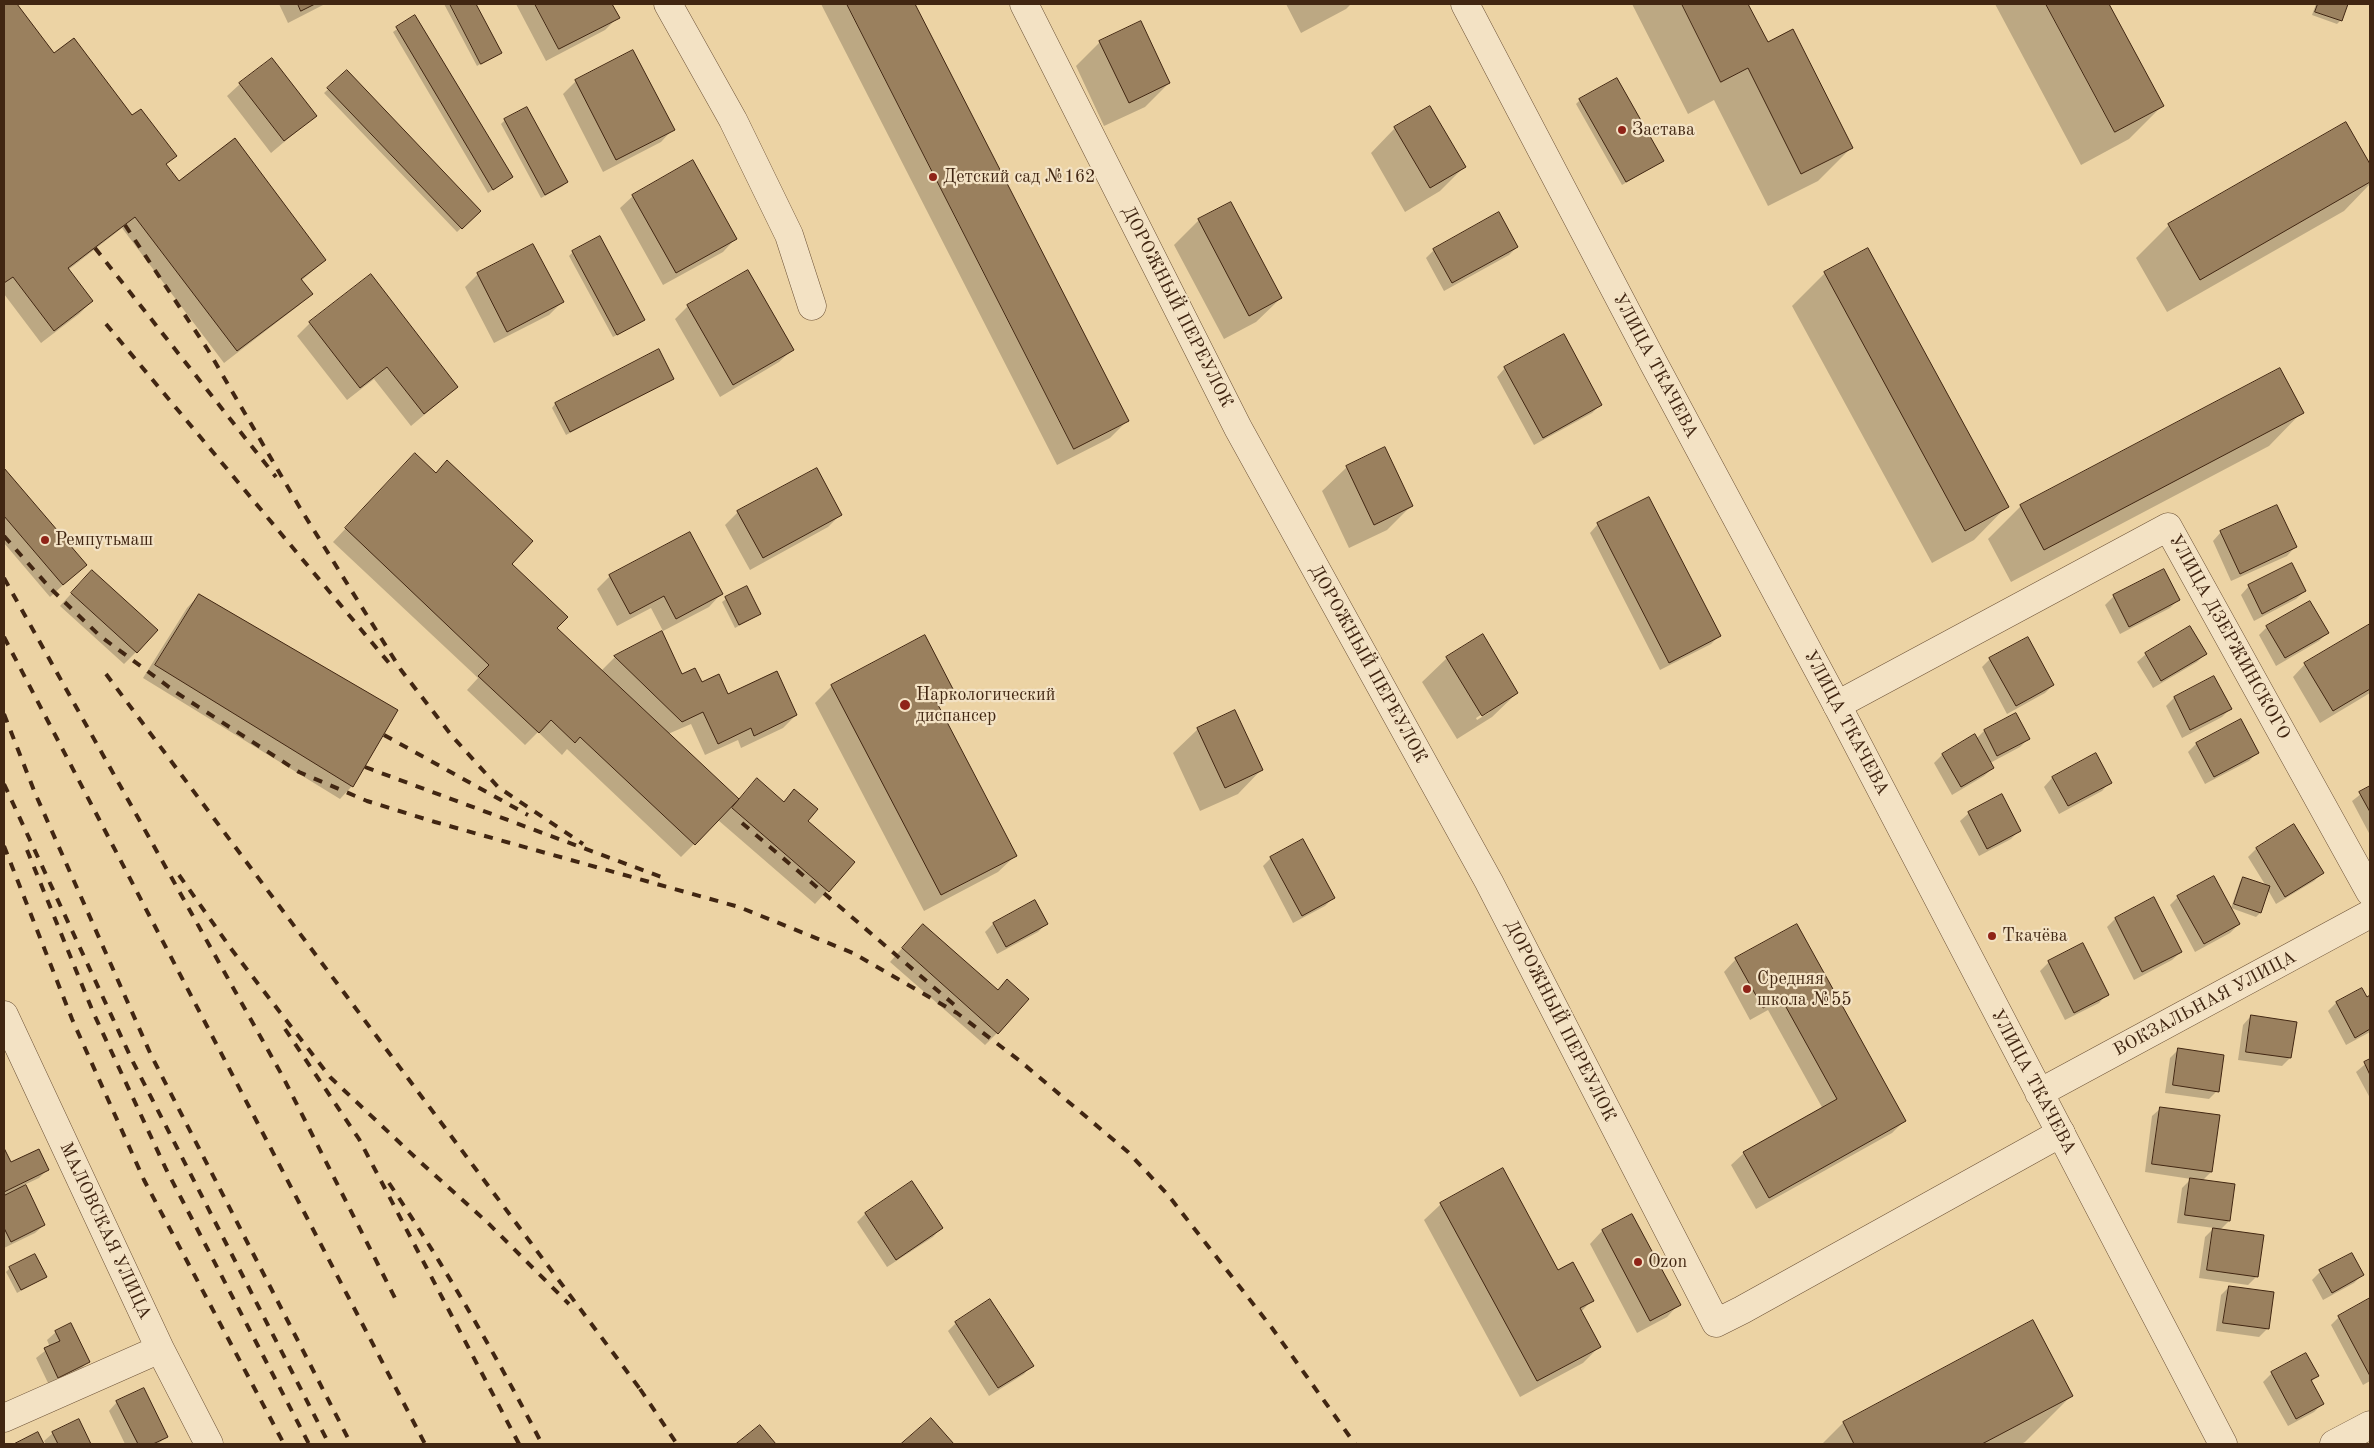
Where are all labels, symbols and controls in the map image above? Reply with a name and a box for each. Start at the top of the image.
place label: Застава [1632,119,1695,141]
marker: Застава [1616,124,1628,136]
place label: Детский сад №162 [943,166,1096,188]
marker: Детский сад №162 [927,171,939,183]
street label: ДОРОЖНЫЙ ПЕРЕУЛОК [1117,203,1237,411]
street label: УЛИЦА ТКАЧЕВА [1608,290,1702,442]
place label: Ремпутьмаш [55,529,153,551]
street label: УЛИЦА ДЗЕРЖИНСКОГО [2164,531,2294,743]
marker: Ремпутьмаш [39,534,51,546]
street label: ДОРОЖНЫЙ ПЕРЕУЛОК [1304,561,1432,767]
street label: УЛИЦА ТКАЧЕВА [1799,647,1893,799]
place label: Наркологический диспансер [916,684,1055,726]
marker: Наркологический диспансер [898,698,912,712]
street label: ДОРОЖНЫЙ ПЕРЕУЛОК [1500,917,1620,1125]
place label: Ткачёва [2002,925,2068,947]
marker: Ткачёва [1986,930,1998,942]
street label: ВОКЗАЛЬНАЯ УЛИЦА [2110,947,2300,1061]
place label: Средняя школа №55 [1757,968,1852,1011]
marker: Средняя школа №55 [1741,983,1753,995]
street label: УЛИЦА ТКАЧЕВА [1986,1006,2080,1158]
street label: МАЛОВСКАЯ УЛИЦА [54,1139,156,1323]
place label: Ozon [1648,1251,1687,1273]
marker: Ozon [1632,1256,1644,1268]

